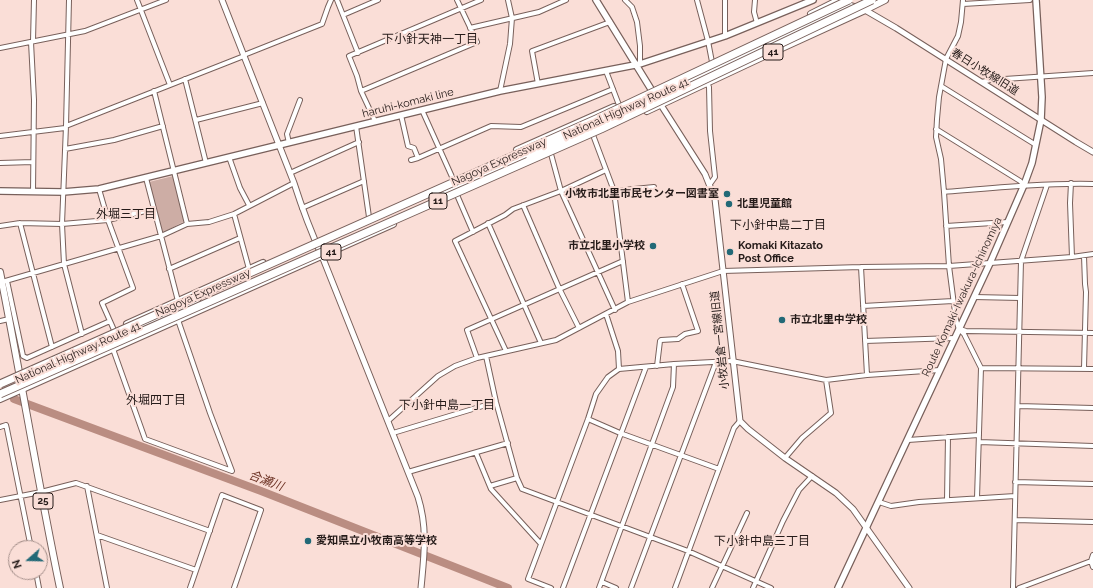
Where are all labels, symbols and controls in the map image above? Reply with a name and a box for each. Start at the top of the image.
district label: 下小針天神一丁目 [382,32,478,46]
road number: 41 [763,44,783,60]
street label: 春日小牧線旧道 [949,46,1021,98]
street label: National Highway Route 41 [561,75,691,143]
street label: haruhi-komaki line [361,85,455,121]
street label: Nagoya Expressway [450,135,548,189]
place label: 小牧市北里市民センター図書室 [565,187,719,201]
marker: 小牧市北里市民センター図書室 [722,189,732,199]
road number: 11 [429,193,447,209]
place label: 北里児童館 [737,197,792,211]
marker: 北里児童館 [724,199,734,209]
district label: 外堀三丁目 [96,207,156,221]
street label: Route Komaki-Iwakura-Ichinomiya [919,215,1005,379]
district label: 下小針中島二丁目 [730,218,826,232]
place label: 市立北里小学校 [568,239,645,253]
place label: Komaki Kitazato Post Office [738,239,823,265]
marker: 市立北里小学校 [648,241,658,251]
road number: 41 [321,244,341,260]
marker: Komaki Kitazato Post Office [725,247,735,257]
street label: Nagoya Expressway [154,266,252,320]
street label: 小牧岩倉一宮線旧道 [708,290,732,390]
place label: 市立北里中学校 [790,313,867,327]
marker: 市立北里中学校 [777,315,787,325]
street label: National Highway Route 41 [13,319,143,387]
district label: 外堀四丁目 [126,393,186,407]
district label: 下小針中島一丁目 [399,398,495,412]
water label: 合瀬川 [247,468,285,494]
road number: 25 [33,493,53,509]
place label: 愛知県立小牧南高等学校 [316,534,437,548]
district label: 下小針中島三丁目 [714,534,810,548]
marker: 愛知県立小牧南高等学校 [303,536,313,546]
north arrow [8,540,48,580]
text: N [10,558,25,570]

